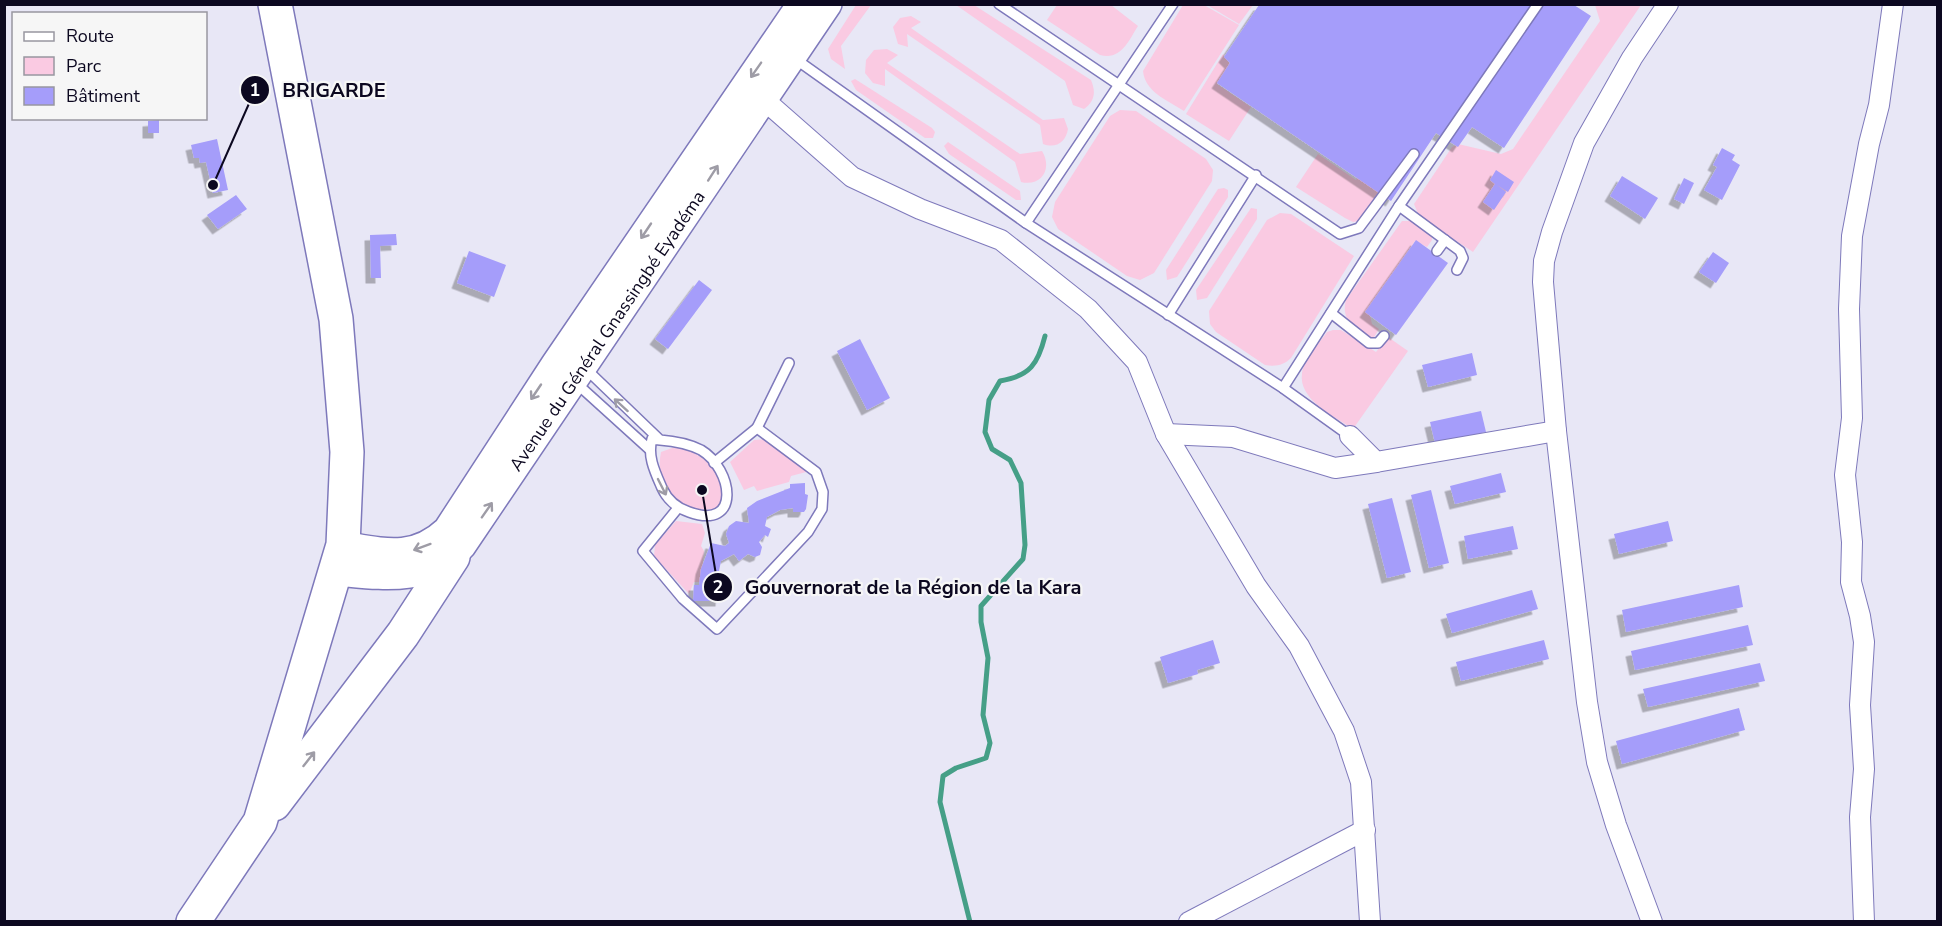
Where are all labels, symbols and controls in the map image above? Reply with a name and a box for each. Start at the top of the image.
legend [12,12,207,120]
text: Route [66,24,114,48]
text: Parc [66,54,101,78]
one-way arrow [750,62,762,78]
callout: BRIGARDE [240,71,398,109]
text: BRIGARDE [282,77,386,104]
text: 1 [250,78,260,102]
text: Bâtiment [66,84,140,108]
one-way arrow [706,165,719,182]
street label: Avenue du Général Gnassingbé Eyadéma [504,186,710,476]
one-way arrow [639,222,652,239]
one-way arrow [530,383,542,400]
one-way arrow [614,398,629,412]
one-way arrow [657,477,668,495]
one-way arrow [481,502,493,519]
one-way arrow [413,542,432,553]
callout: Gouvernorat de la Région de la Kara [703,568,1094,606]
text: Gouvernorat de la Région de la Kara [745,574,1081,601]
text: 2 [713,575,723,599]
one-way arrow [303,751,315,767]

